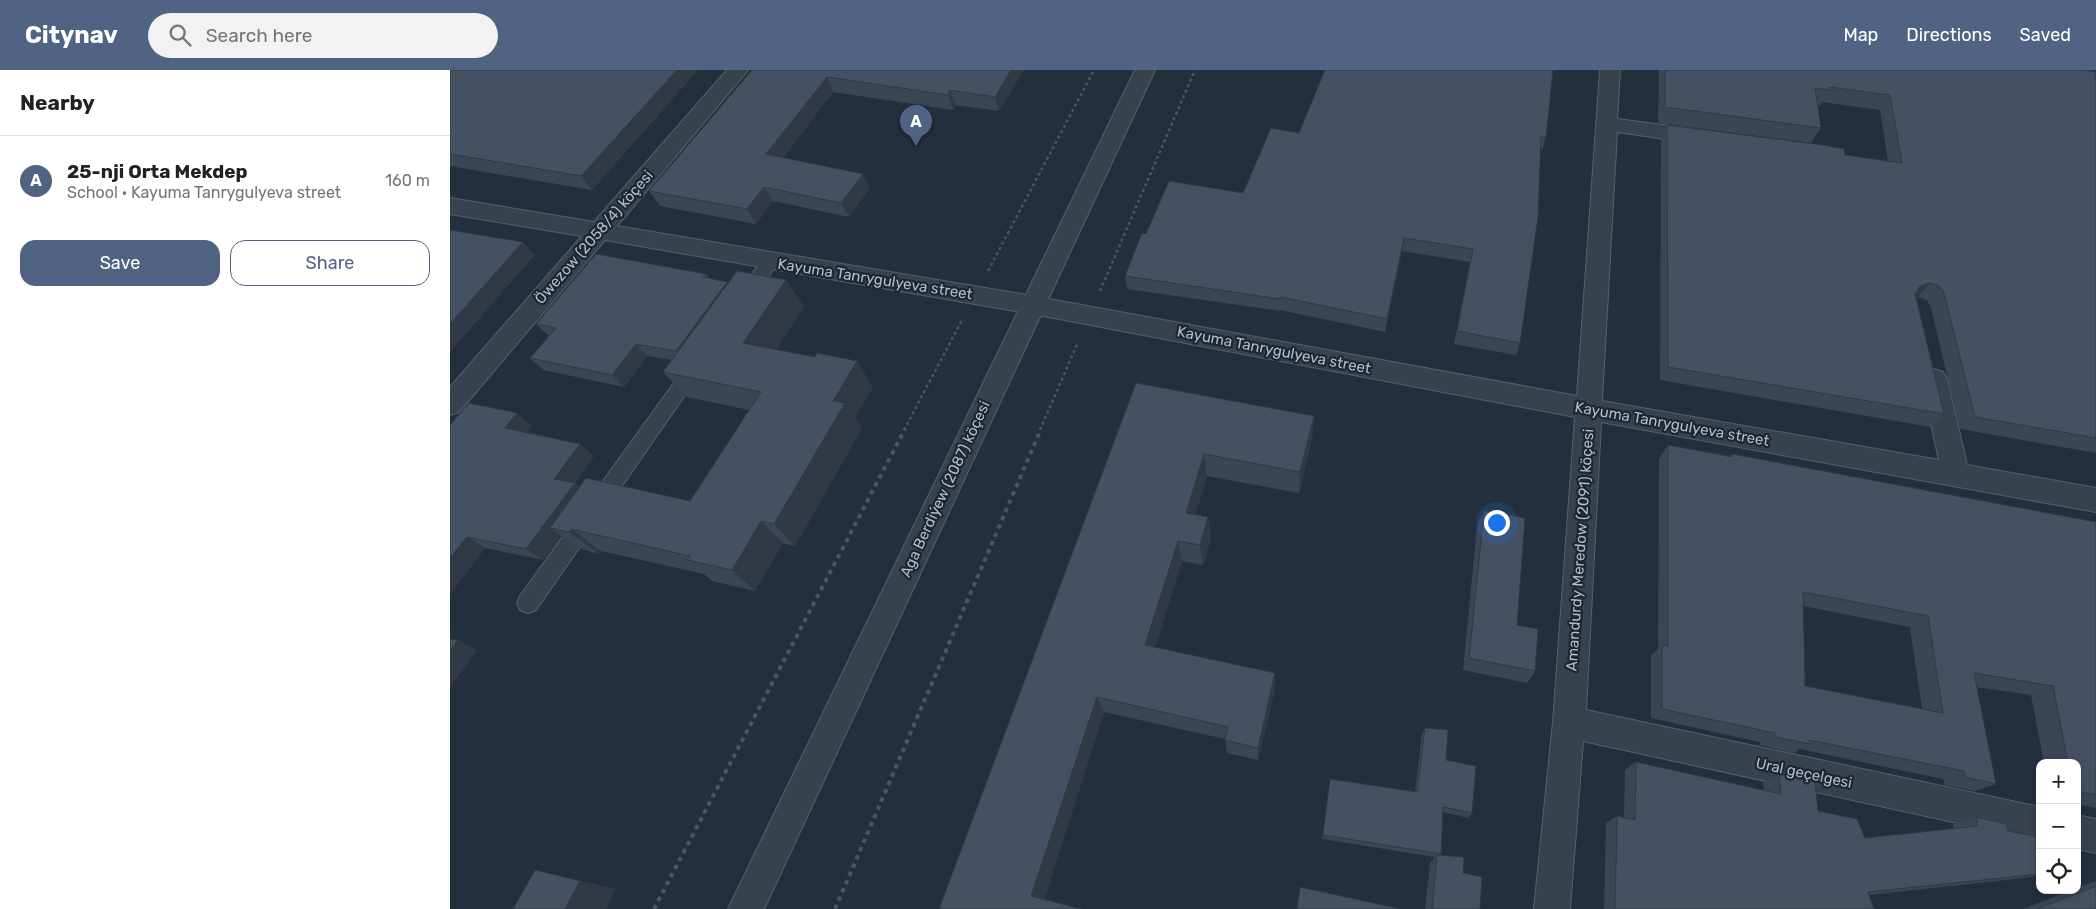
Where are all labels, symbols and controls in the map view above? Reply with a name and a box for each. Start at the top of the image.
search box [148,13,498,58]
text: Citynav [25,21,118,49]
icon: search [166,21,194,49]
text: Search here [206,24,312,47]
text: Map [1843,24,1878,46]
text: Directions [1906,24,1992,46]
text: Saved [2020,24,2071,46]
text: Nearby [20,90,95,115]
pin: A [900,105,932,146]
text: 25-nji Orta Mekdep [67,160,247,183]
street label: Öwezow (2058/4) köçesi [531,166,657,308]
text: A [30,171,42,190]
text: 160 m [385,171,430,190]
text: School · Kayuma Tanrygulyeva street [67,183,341,202]
button: Save [20,240,220,286]
button: Share [230,240,430,286]
street label: Kayuma Tanrygulyeva street [776,255,974,303]
street label: Kayuma Tanrygulyeva street [1176,322,1373,378]
street label: Aga Berdiýew (2087) köçesi [896,398,994,580]
street label: Kayuma Tanrygulyeva street [1573,398,1771,450]
street label: Amandurdy Meredow (2091) köçesi [1563,428,1597,672]
your location [1484,510,1510,536]
street label: Ural geçelgesi [1754,754,1854,792]
map controls [2036,759,2081,894]
button: + [2036,759,2081,804]
button: − [2036,804,2081,849]
button: locate [2036,849,2081,894]

